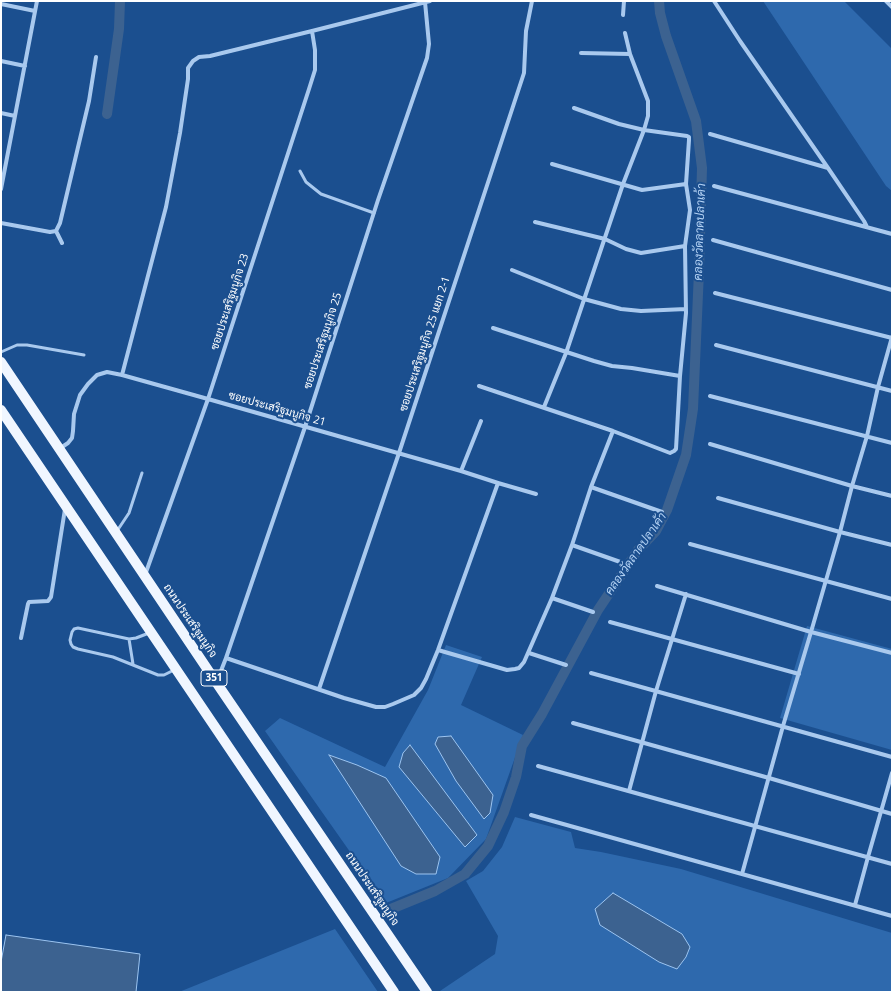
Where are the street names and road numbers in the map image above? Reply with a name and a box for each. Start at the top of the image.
street label: ซอยประเสริฐมนูกิจ 23 [208,252,252,352]
street label: ซอยประเสริฐมนูกิจ 25 แยก 2-1 [397,275,453,413]
street label: ซอยประเสริฐมนูกิจ 25 [301,291,345,391]
street label: ซอยประเสริฐมนูกิจ 21 [227,389,327,429]
street label: ถนนประเสริฐมนูกิจ [160,582,220,660]
road number: 351 [201,670,227,686]
street label: ถนนประเสริฐมนูกิจ [342,850,402,928]

